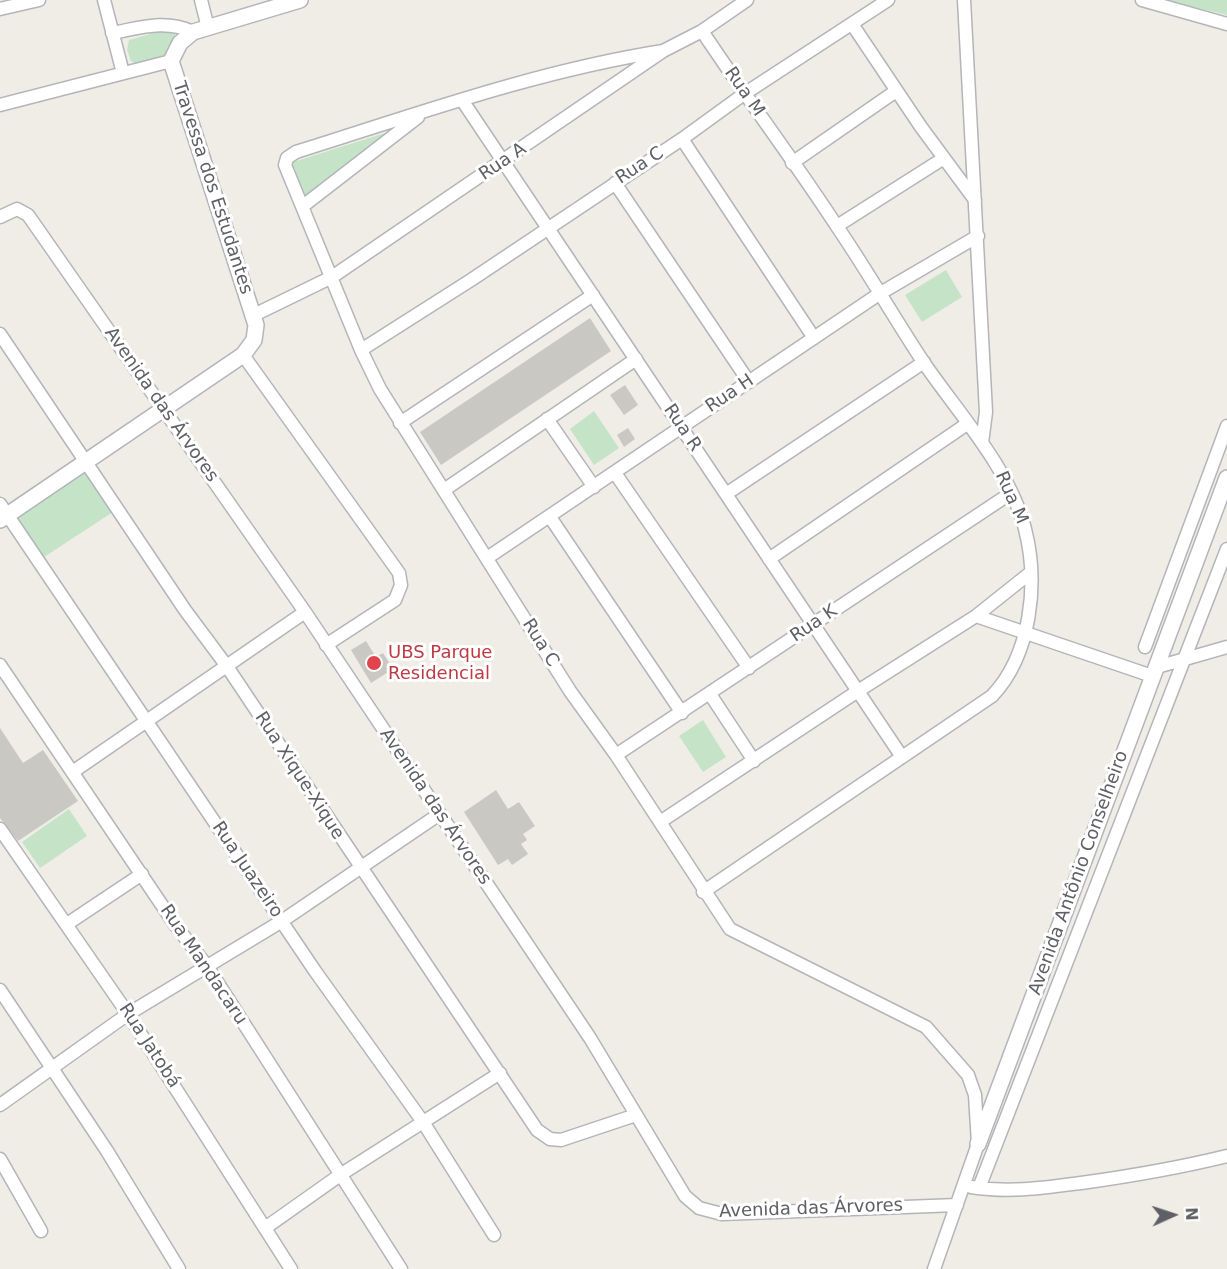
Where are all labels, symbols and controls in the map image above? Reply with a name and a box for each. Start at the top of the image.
street label: Rua M [719,63,769,121]
street label: Travessa dos Estudantes [167,79,257,297]
street label: Rua A [475,138,531,186]
street label: Rua C [612,143,668,189]
street label: Avenida das Árvores [99,323,223,487]
street label: Rua H [702,370,758,418]
street label: Rua R [658,400,706,456]
street label: Rua M [990,468,1032,528]
street label: Rua K [787,601,841,647]
street label: Rua C [517,615,563,671]
place label: UBS Parque Residencial [388,642,492,684]
marker: UBS Parque Residencial [365,654,383,672]
street label: Rua Xique-Xique [250,708,348,844]
street label: Avenida das Árvores [375,725,495,889]
street label: Avenida Antônio Conselheiro [1025,748,1133,998]
street label: Rua Juazeiro [207,818,287,922]
street label: Rua Mandacaru [155,901,251,1029]
street label: Rua Jatobá [114,1000,184,1092]
north arrow [1143,1185,1203,1245]
street label: Avenida das Árvores [719,1195,903,1223]
text: N [1182,1207,1201,1221]

